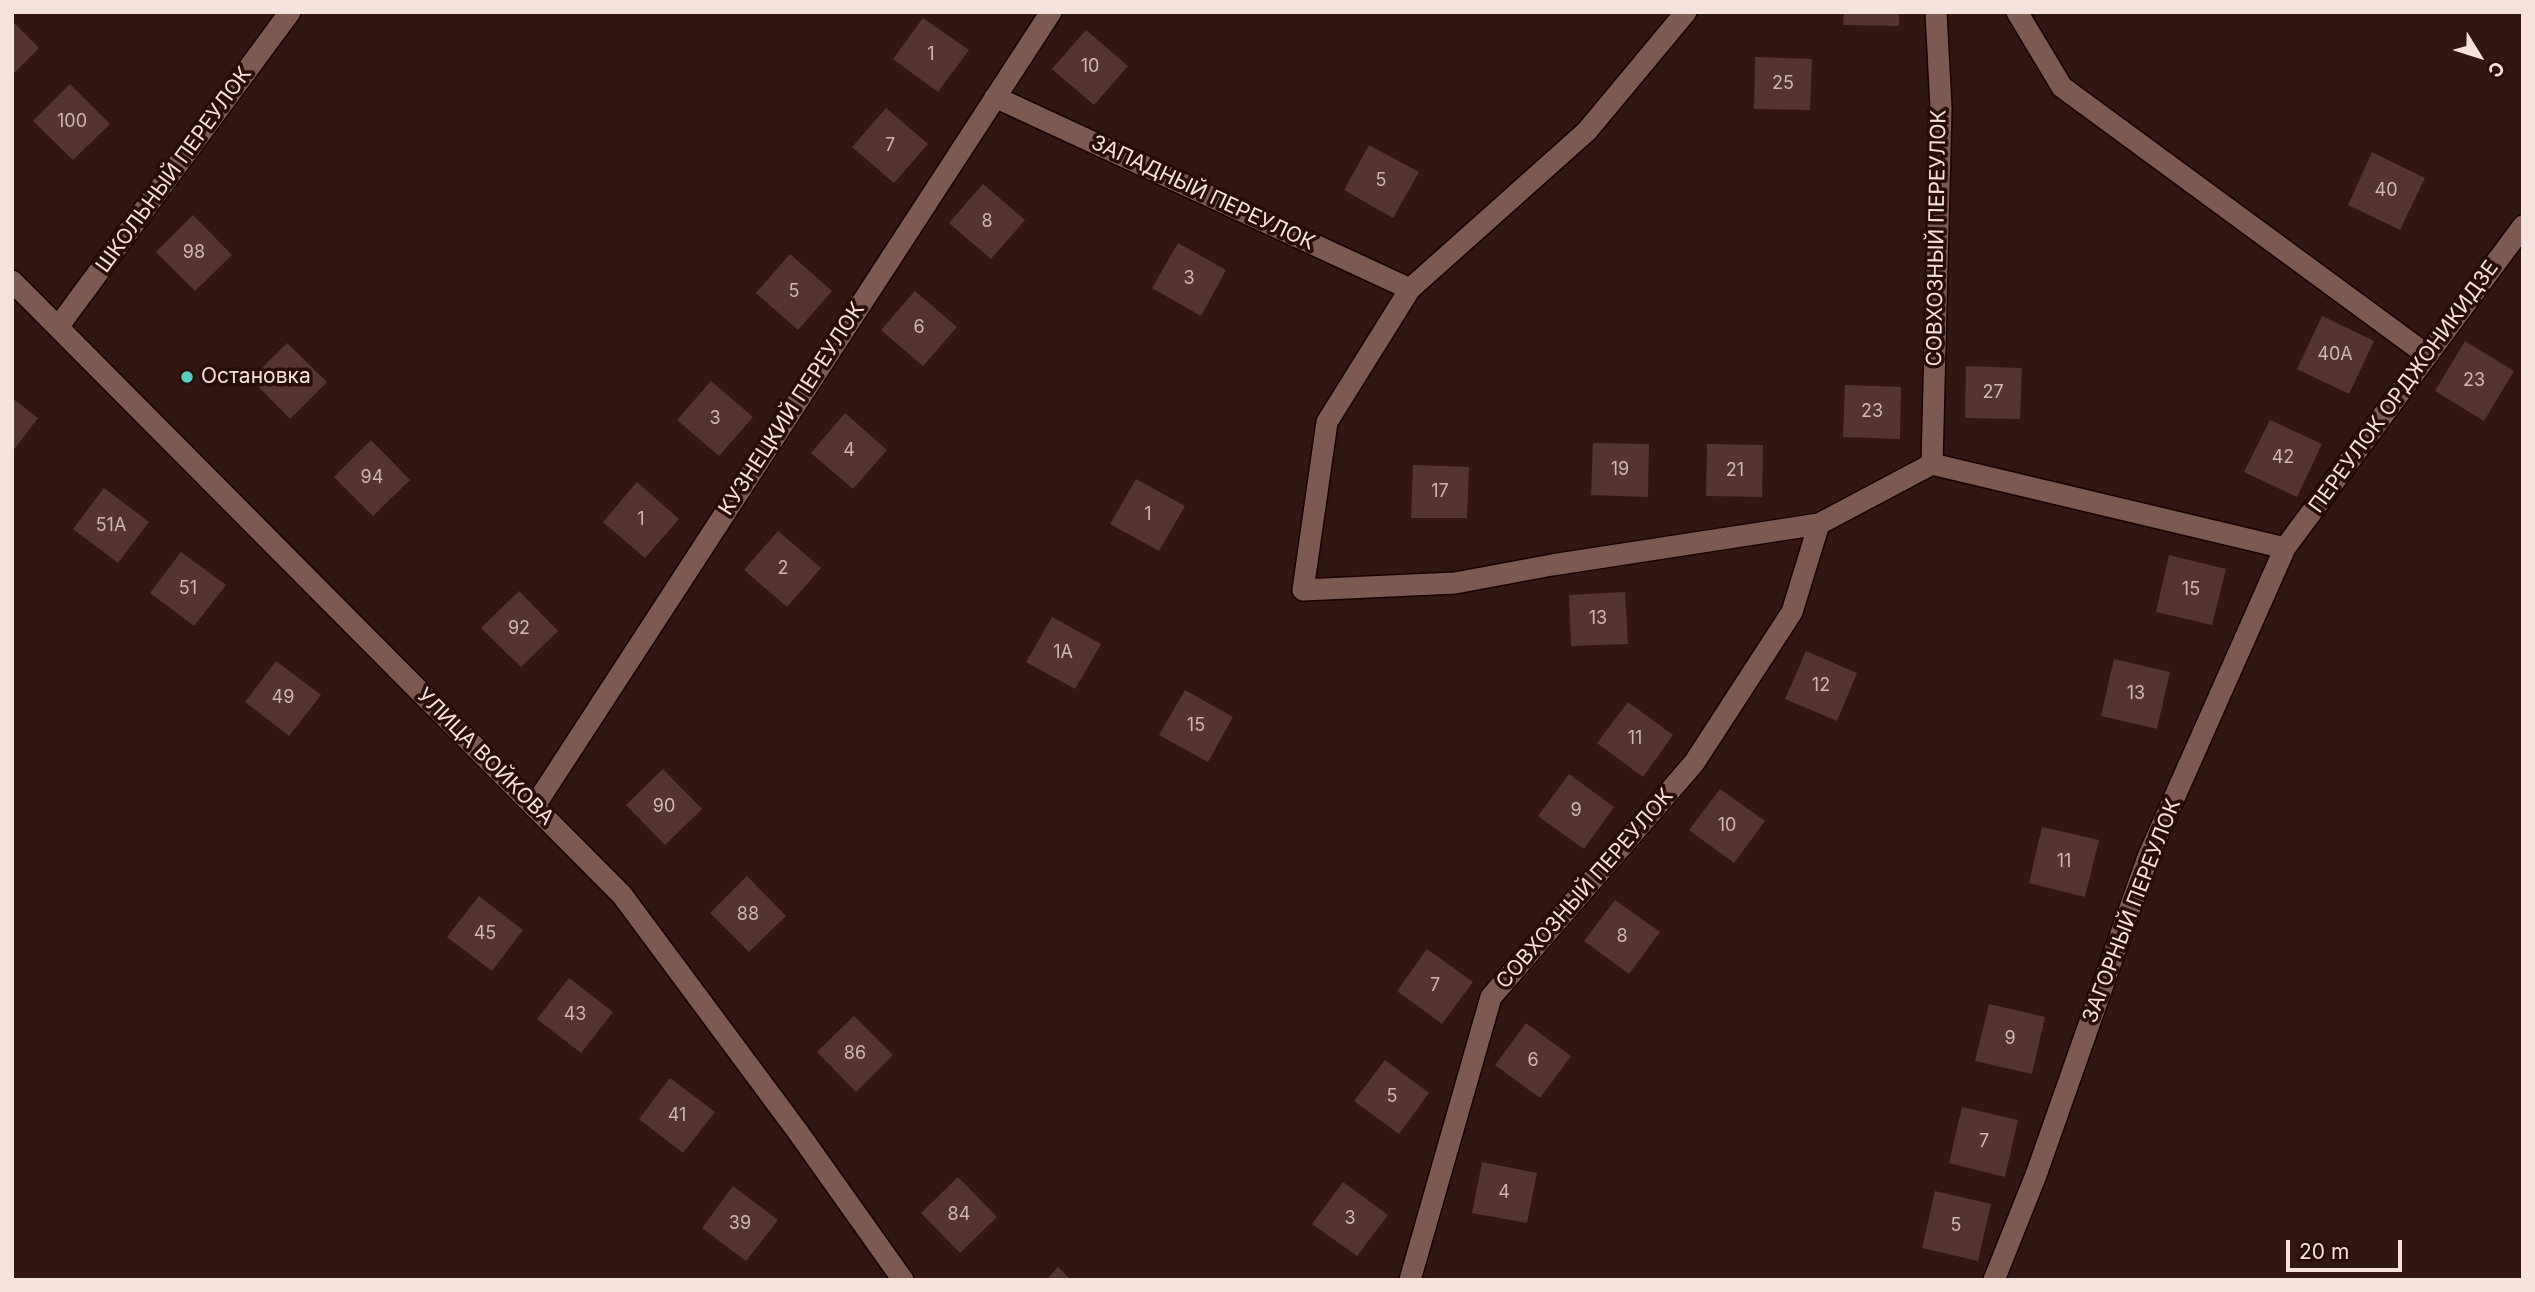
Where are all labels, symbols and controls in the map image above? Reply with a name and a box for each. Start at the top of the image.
north arrow [2444,21,2514,91]
house number: 1 [927,44,935,66]
house number: 10 [1081,56,1099,78]
text: С [2483,57,2509,82]
street label: ШКОЛЬНЫЙ ПЕРЕУЛОК [91,62,257,278]
house number: 25 [1772,73,1794,95]
street label: СОВХОЗНЫЙ ПЕРЕУЛОК [1922,109,1952,367]
house number: 100 [57,111,87,133]
street label: ЗАПАДНЫЙ ПЕРЕУЛОК [1087,130,1319,256]
house number: 7 [885,135,895,157]
house number: 5 [1376,170,1386,192]
house number: 40 [2375,180,2397,202]
house number: 8 [981,211,993,233]
house number: 98 [183,242,205,264]
street label: ПЕРЕУЛОК ОРДЖОНИКИДЗЕ [2304,256,2504,518]
house number: 3 [1183,268,1195,290]
house number: 5 [789,281,799,303]
street label: КУЗНЕЦКИЙ ПЕРЕУЛОК [714,298,870,520]
house number: 6 [913,317,925,339]
house number: 40А [2317,344,2353,366]
place label: Остановка [201,364,311,390]
marker: Остановка [179,369,195,385]
house number: 23 [2463,370,2485,392]
house number: 27 [1982,382,2004,404]
house number: 23 [1861,401,1883,423]
house number: 3 [709,408,721,430]
house number: 4 [843,440,855,462]
house number: 42 [2272,447,2294,469]
house number: 19 [1611,459,1629,481]
house number: 21 [1726,460,1744,482]
house number: 94 [361,467,383,489]
house number: 17 [1431,481,1449,503]
house number: 1 [1144,504,1152,526]
house number: 1 [637,509,645,531]
house number: 51А [96,515,126,537]
house number: 2 [778,558,788,580]
house number: 51 [179,578,197,600]
house number: 15 [2182,579,2200,601]
house number: 13 [1589,608,1607,630]
house number: 92 [508,618,530,640]
house number: 1А [1053,642,1073,664]
house number: 12 [1812,675,1830,697]
street label: УЛИЦА ВОЙКОВА [411,683,559,831]
house number: 13 [2127,683,2145,705]
house number: 49 [272,687,294,709]
house number: 15 [1187,715,1205,737]
house number: 11 [1628,728,1642,750]
street label: СОВХОЗНЫЙ ПЕРЕУЛОК [1491,784,1679,994]
house number: 90 [653,796,675,818]
street label: ЗАГОРНЫЙ ПЕРЕУЛОК [2078,796,2186,1026]
house number: 9 [1570,800,1582,822]
house number: 10 [1718,815,1736,837]
house number: 11 [2057,851,2071,873]
house number: 88 [737,904,759,926]
house number: 45 [474,923,496,945]
house number: 8 [1616,926,1628,948]
house number: 7 [1430,975,1440,997]
house number: 43 [564,1004,586,1026]
house number: 9 [2004,1028,2016,1050]
house number: 86 [844,1043,866,1065]
house number: 6 [1527,1050,1539,1072]
house number: 5 [1387,1086,1397,1108]
house number: 41 [668,1105,686,1127]
house number: 7 [1979,1131,1989,1153]
house number: 4 [1498,1182,1510,1204]
house number: 84 [948,1204,970,1226]
house number: 3 [1344,1208,1356,1230]
house number: 39 [729,1213,751,1235]
house number: 5 [1951,1215,1961,1237]
scale bar [2290,1226,2406,1270]
text: 20 m [2299,1239,2349,1264]

